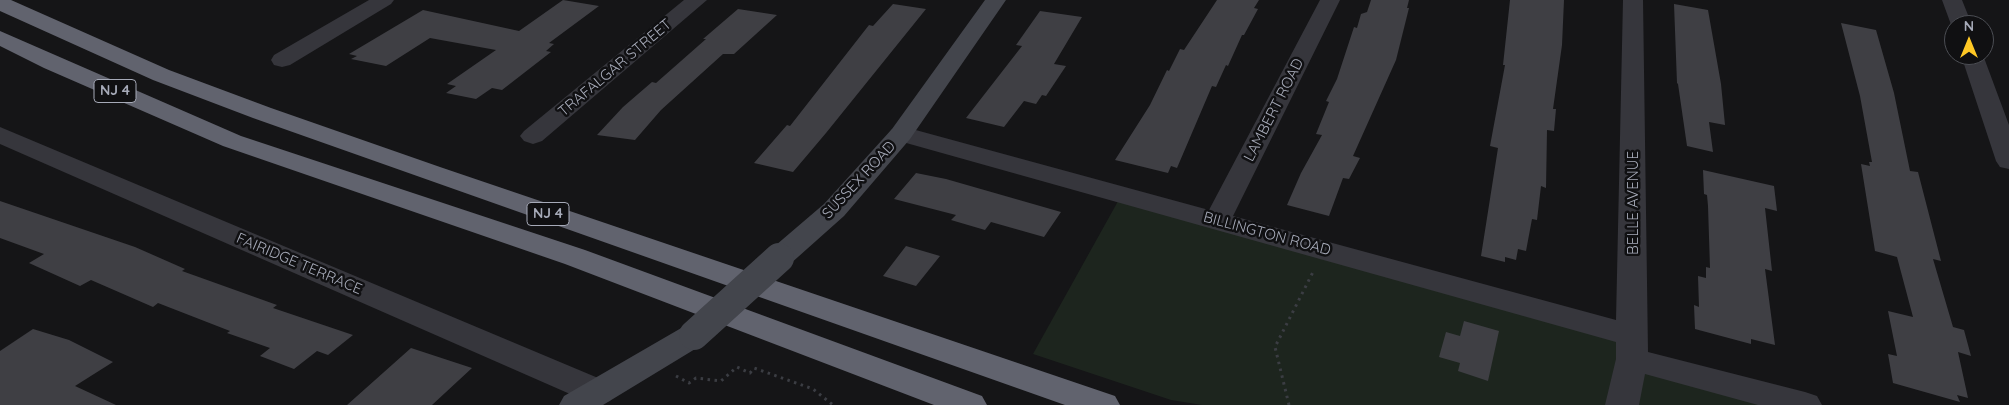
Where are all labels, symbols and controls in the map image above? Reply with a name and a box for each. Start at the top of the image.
street label: TRAFALGAR STREET [555,15,675,121]
north arrow [1944,15,1994,65]
text: N [1964,17,1974,35]
street label: LAMBERT ROAD [1240,56,1308,164]
road number: NJ 4 [94,80,136,102]
street label: SUSSEX ROAD [819,138,899,222]
street label: BELLE AVENUE [1624,151,1642,255]
road number: NJ 4 [527,202,569,225]
street label: BILLINGTON ROAD [1201,208,1333,260]
street label: FAIRIDGE TERRACE [233,229,365,299]

